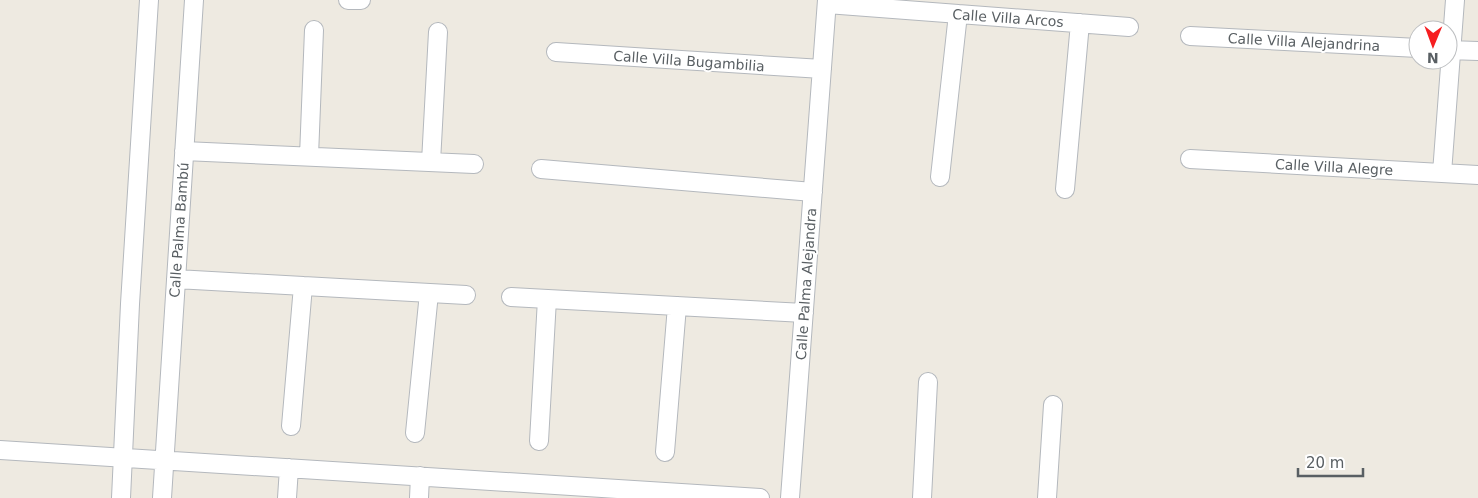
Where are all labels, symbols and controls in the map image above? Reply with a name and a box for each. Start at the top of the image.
street label: Calle Villa Arcos [952,6,1064,30]
north arrow [1408,20,1458,70]
street label: Calle Villa Alejandrina [1227,30,1381,54]
street label: Calle Villa Bugambilia [613,48,765,74]
text: N [1427,50,1439,66]
street label: Calle Villa Alegre [1275,156,1393,178]
street label: Calle Palma Bambú [166,162,192,298]
street label: Calle Palma Alejandra [793,207,819,361]
scale bar [1298,446,1363,478]
text: 20 m [1306,454,1344,472]

